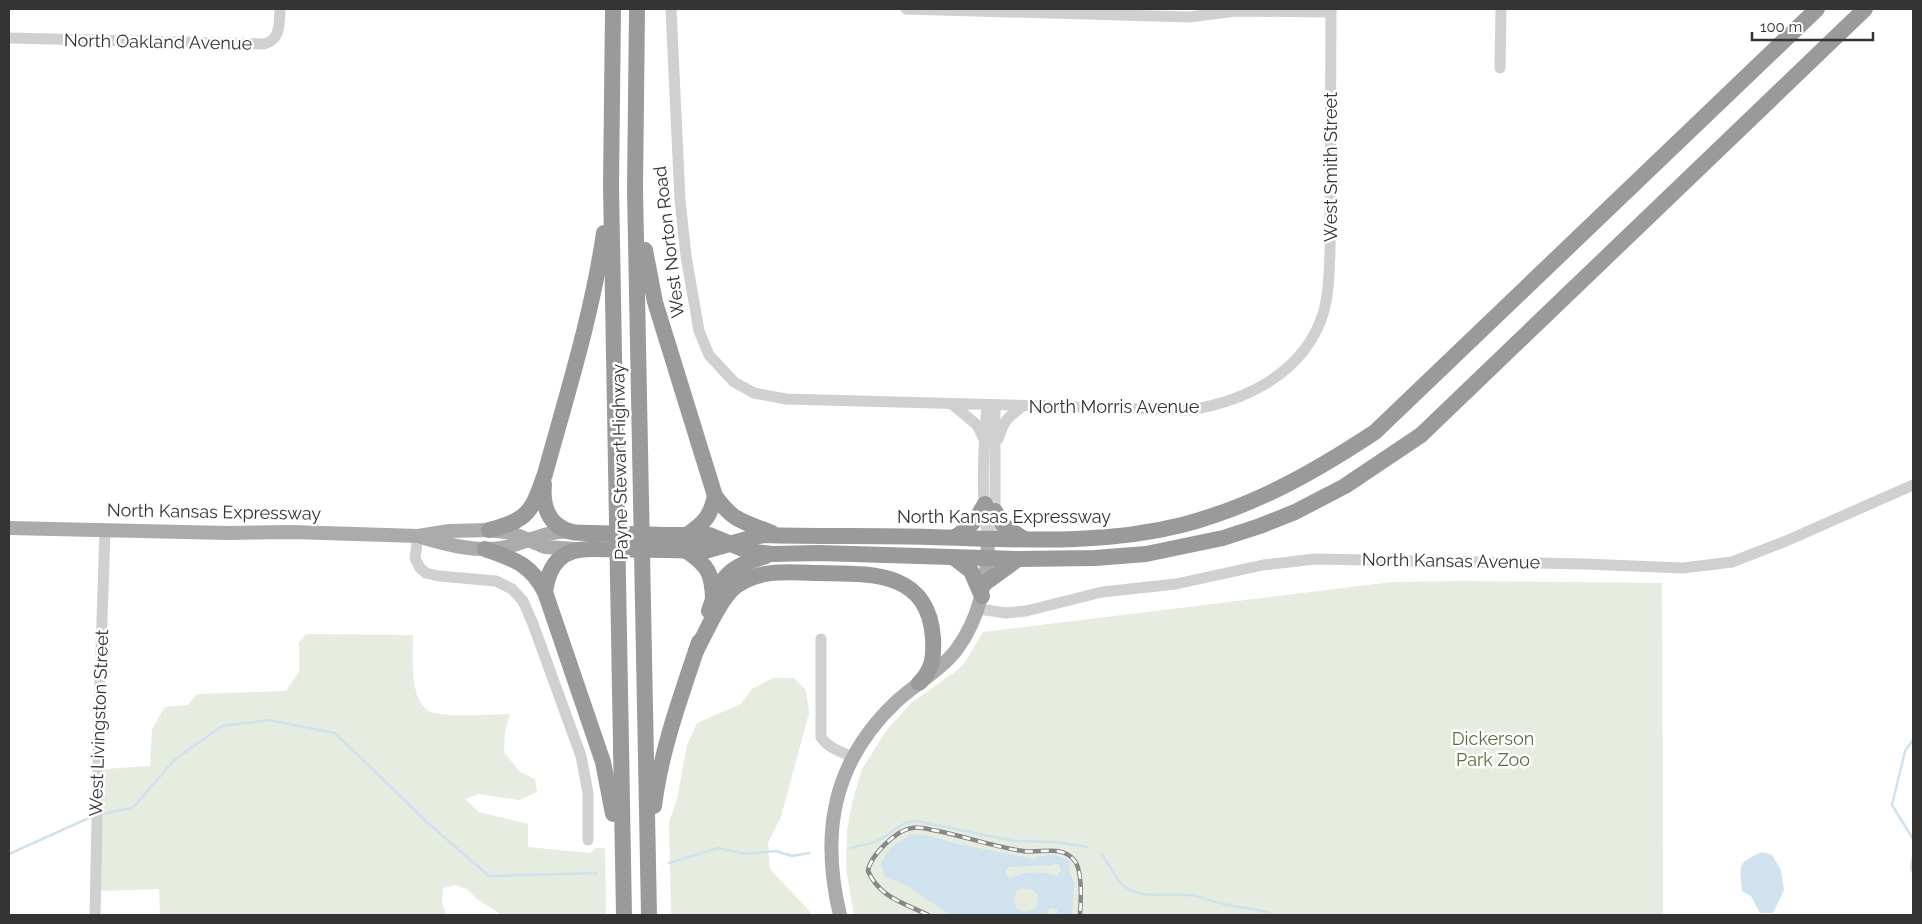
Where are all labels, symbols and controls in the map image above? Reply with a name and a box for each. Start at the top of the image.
scale bar [1752,10,1873,42]
text: 100 m [1760,18,1802,36]
street label: North Oakland Avenue [64,29,253,54]
street label: West Smith Street [1320,92,1341,242]
street label: West Norton Road [649,165,688,319]
street label: Payne Stewart Highway [607,363,632,560]
street label: North Morris Avenue [1029,396,1200,417]
street label: North Kansas Expressway [107,499,322,524]
street label: North Kansas Expressway [897,506,1111,527]
street label: North Kansas Avenue [1362,548,1541,573]
street label: West Livingston Street [85,629,112,817]
park label: Dickerson Park Zoo [1452,728,1534,770]

